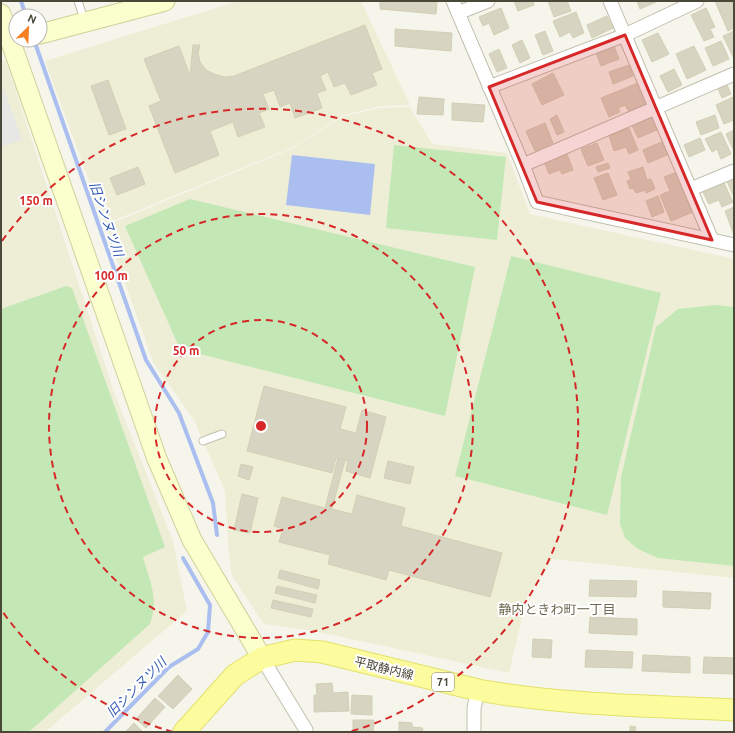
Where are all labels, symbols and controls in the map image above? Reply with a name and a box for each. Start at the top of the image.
north arrow [8,8,48,48]
text: N [26,12,38,26]
water label: 旧シンヌツ川 [88,180,127,260]
text: 150 m [19,194,53,207]
text: 100 m [94,269,128,282]
text: 50 m [173,344,199,357]
centre of rings [254,419,268,433]
district label: 静内ときわ町一丁目 [498,602,616,616]
water label: 旧シンヌツ川 [103,653,170,720]
street label: 平取静内線 [353,654,415,682]
road number: 71 [432,673,454,691]

